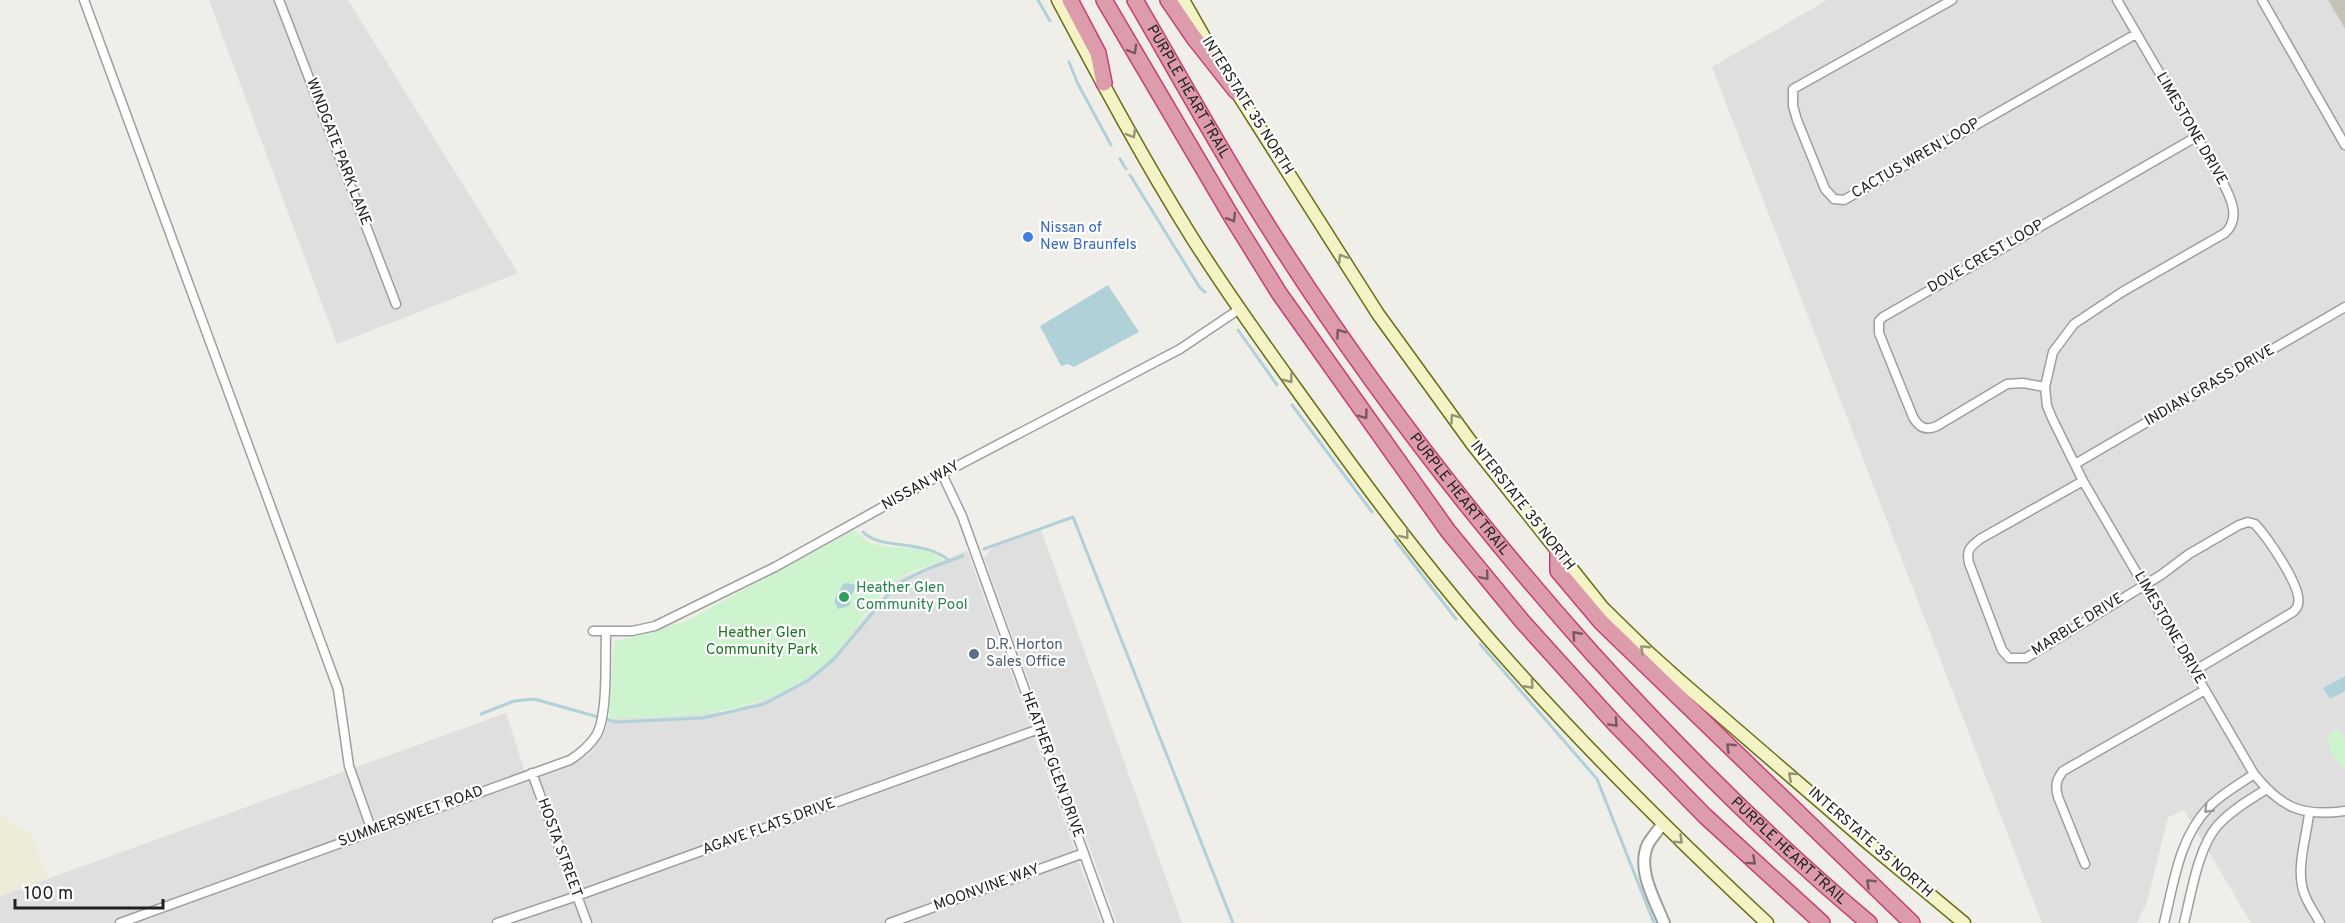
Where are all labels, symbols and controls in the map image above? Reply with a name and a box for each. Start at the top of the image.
street label: PURPLE HEART TRAIL [1142,22,1234,162]
street label: INTERSTATE 35 NORTH [1197,33,1297,179]
one-way arrow [1126,44,1138,54]
street label: LIMESTONE DRIVE [2151,69,2231,189]
street label: WINDGATE PARK LANE [301,76,375,228]
street label: CACTUS WREN LOOP [1849,115,1983,203]
one-way arrow [1125,128,1136,138]
one-way arrow [1225,212,1237,222]
street label: DOVE CREST LOOP [1925,216,2047,298]
place label: Nissan of New Braunfels [1040,219,1137,255]
marker: Nissan of New Braunfels [1021,230,1035,244]
one-way arrow [1338,254,1350,264]
one-way arrow [1336,329,1347,340]
street label: INDIAN GRASS DRIVE [2142,341,2278,431]
one-way arrow [1281,372,1292,383]
one-way arrow [1357,409,1368,420]
one-way arrow [1450,413,1461,424]
street label: PURPLE HEART TRAIL [1405,429,1514,560]
street label: INTERSTATE 35 NORTH [1465,437,1579,575]
street label: NISSAN WAY [879,457,964,515]
one-way arrow [1397,528,1408,539]
street label: LIMESTONE DRIVE [2129,568,2209,688]
one-way arrow [1478,570,1489,581]
place label: Heather Glen Community Pool [856,579,968,615]
street label: MARBLE DRIVE [2028,589,2128,661]
marker: Heather Glen Community Pool [837,590,851,604]
park label: Heather Glen Community Park [706,624,818,660]
one-way arrow [1572,631,1583,642]
place label: D.R. Horton Sales Office [986,636,1066,672]
one-way arrow [1641,645,1652,656]
marker: D.R. Horton Sales Office [967,647,981,661]
one-way arrow [1523,678,1534,688]
street label: HEATHER GLEN DRIVE [1017,689,1087,841]
one-way arrow [1607,716,1618,726]
one-way arrow [1727,743,1738,754]
one-way arrow [1788,772,1799,783]
street label: SUMMERSWEET ROAD [336,782,486,852]
street label: INTERSTATE 35 NORTH [1804,783,1936,903]
street label: PURPLE HEART TRAIL [1726,793,1850,909]
street label: AGAVE FLATS DRIVE [700,794,838,860]
street label: HOSTA STREET [532,796,586,900]
one-way arrow [2204,803,2215,813]
one-way arrow [1672,833,1683,844]
one-way arrow [1745,853,1756,864]
street label: MOONVINE WAY [931,860,1043,916]
scale bar [15,872,164,910]
one-way arrow [1866,879,1877,890]
text: 100 m [24,883,73,906]

